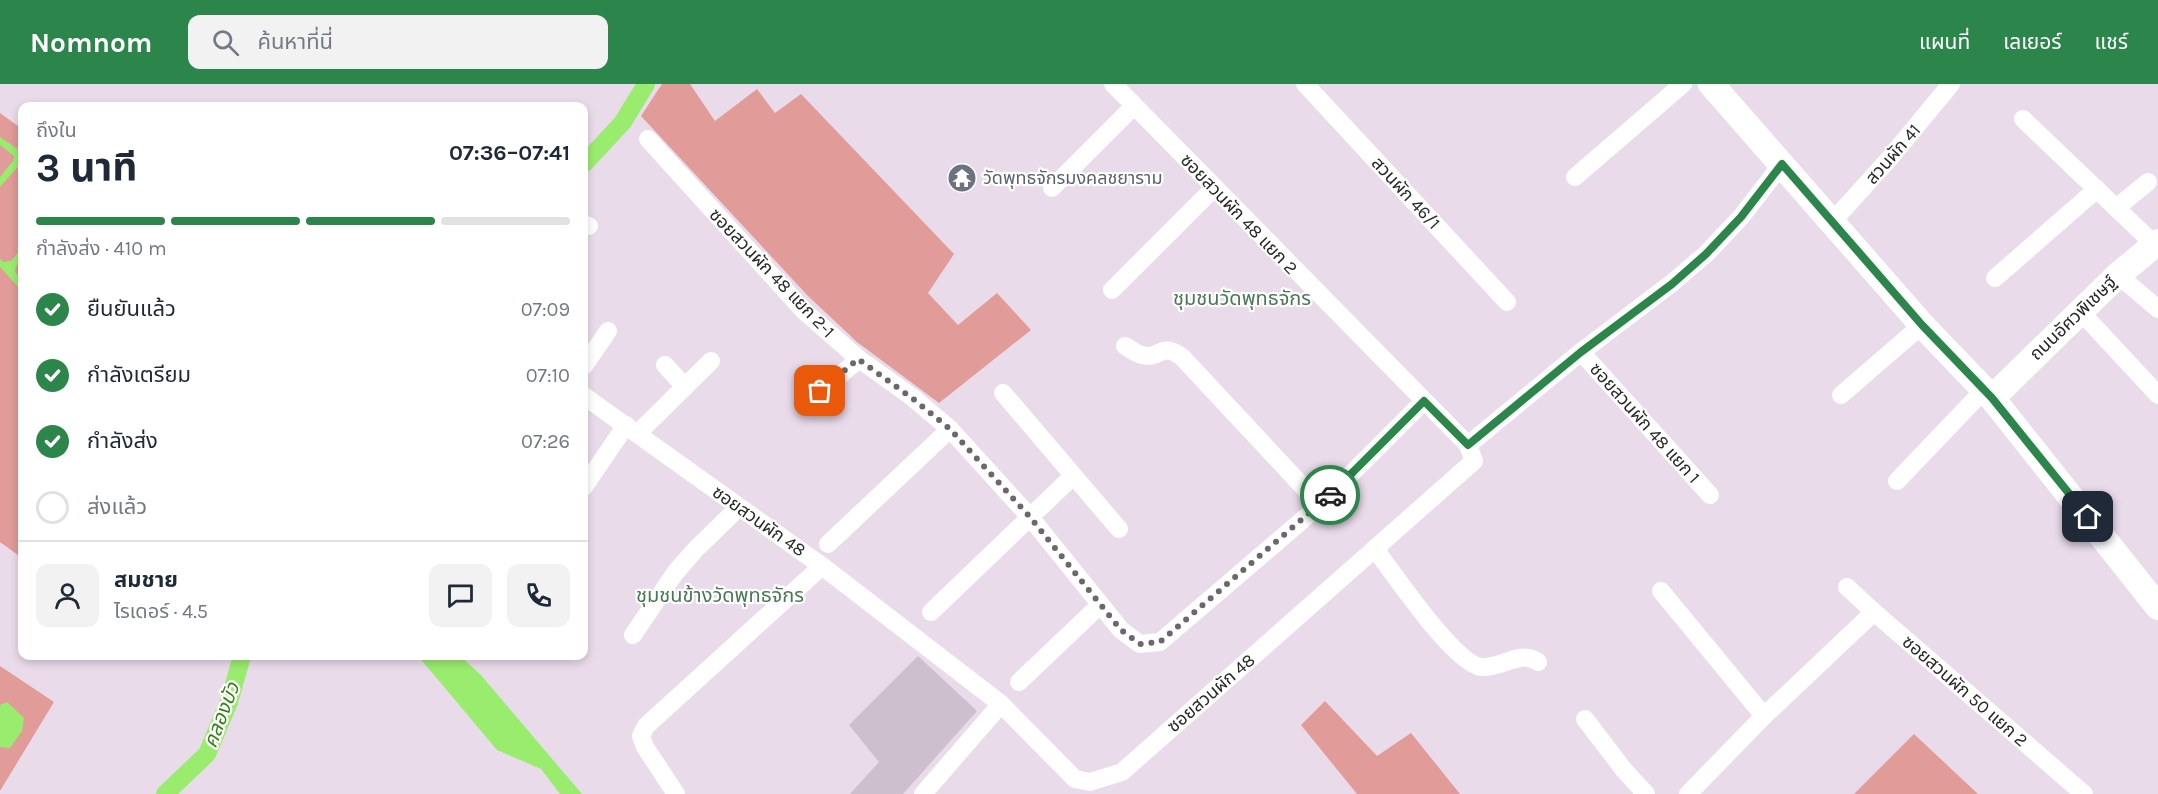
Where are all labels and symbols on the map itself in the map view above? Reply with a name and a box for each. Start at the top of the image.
street label: สวนผัก 41 [1861,119,1925,189]
street label: ซอยสวนผัก 48 แยก 2 [1176,149,1302,279]
street label: สวนผัก 46/1 [1367,152,1445,234]
temple icon: วัดพุทธจักรมงคลชยาราม [946,162,978,194]
place label: วัดพุทธจักรมงคลชยาราม [983,167,1162,189]
street label: ซอยสวนผัก 48 แยก 2-1 [705,204,839,342]
street label: ถนนอัศวพิเชษฐ์ [2025,271,2121,365]
district label: ชุมชนวัดพุทธจักร [1173,287,1311,310]
street label: ซอยสวนผัก 48 แยก 1 [1585,358,1705,488]
pin [794,365,845,416]
courier [1300,465,1360,525]
street label: ซอยสวนผัก 48 [708,481,810,561]
pin [2062,491,2113,542]
district label: ชุมชนข้างวัดพุทธจักร [636,584,804,607]
street label: ซอยสวนผัก 50 แยก 2 [1898,631,2032,751]
street label: ซอยสวนผัก 48 [1163,649,1259,737]
water label: คลองบัว [199,678,245,751]

